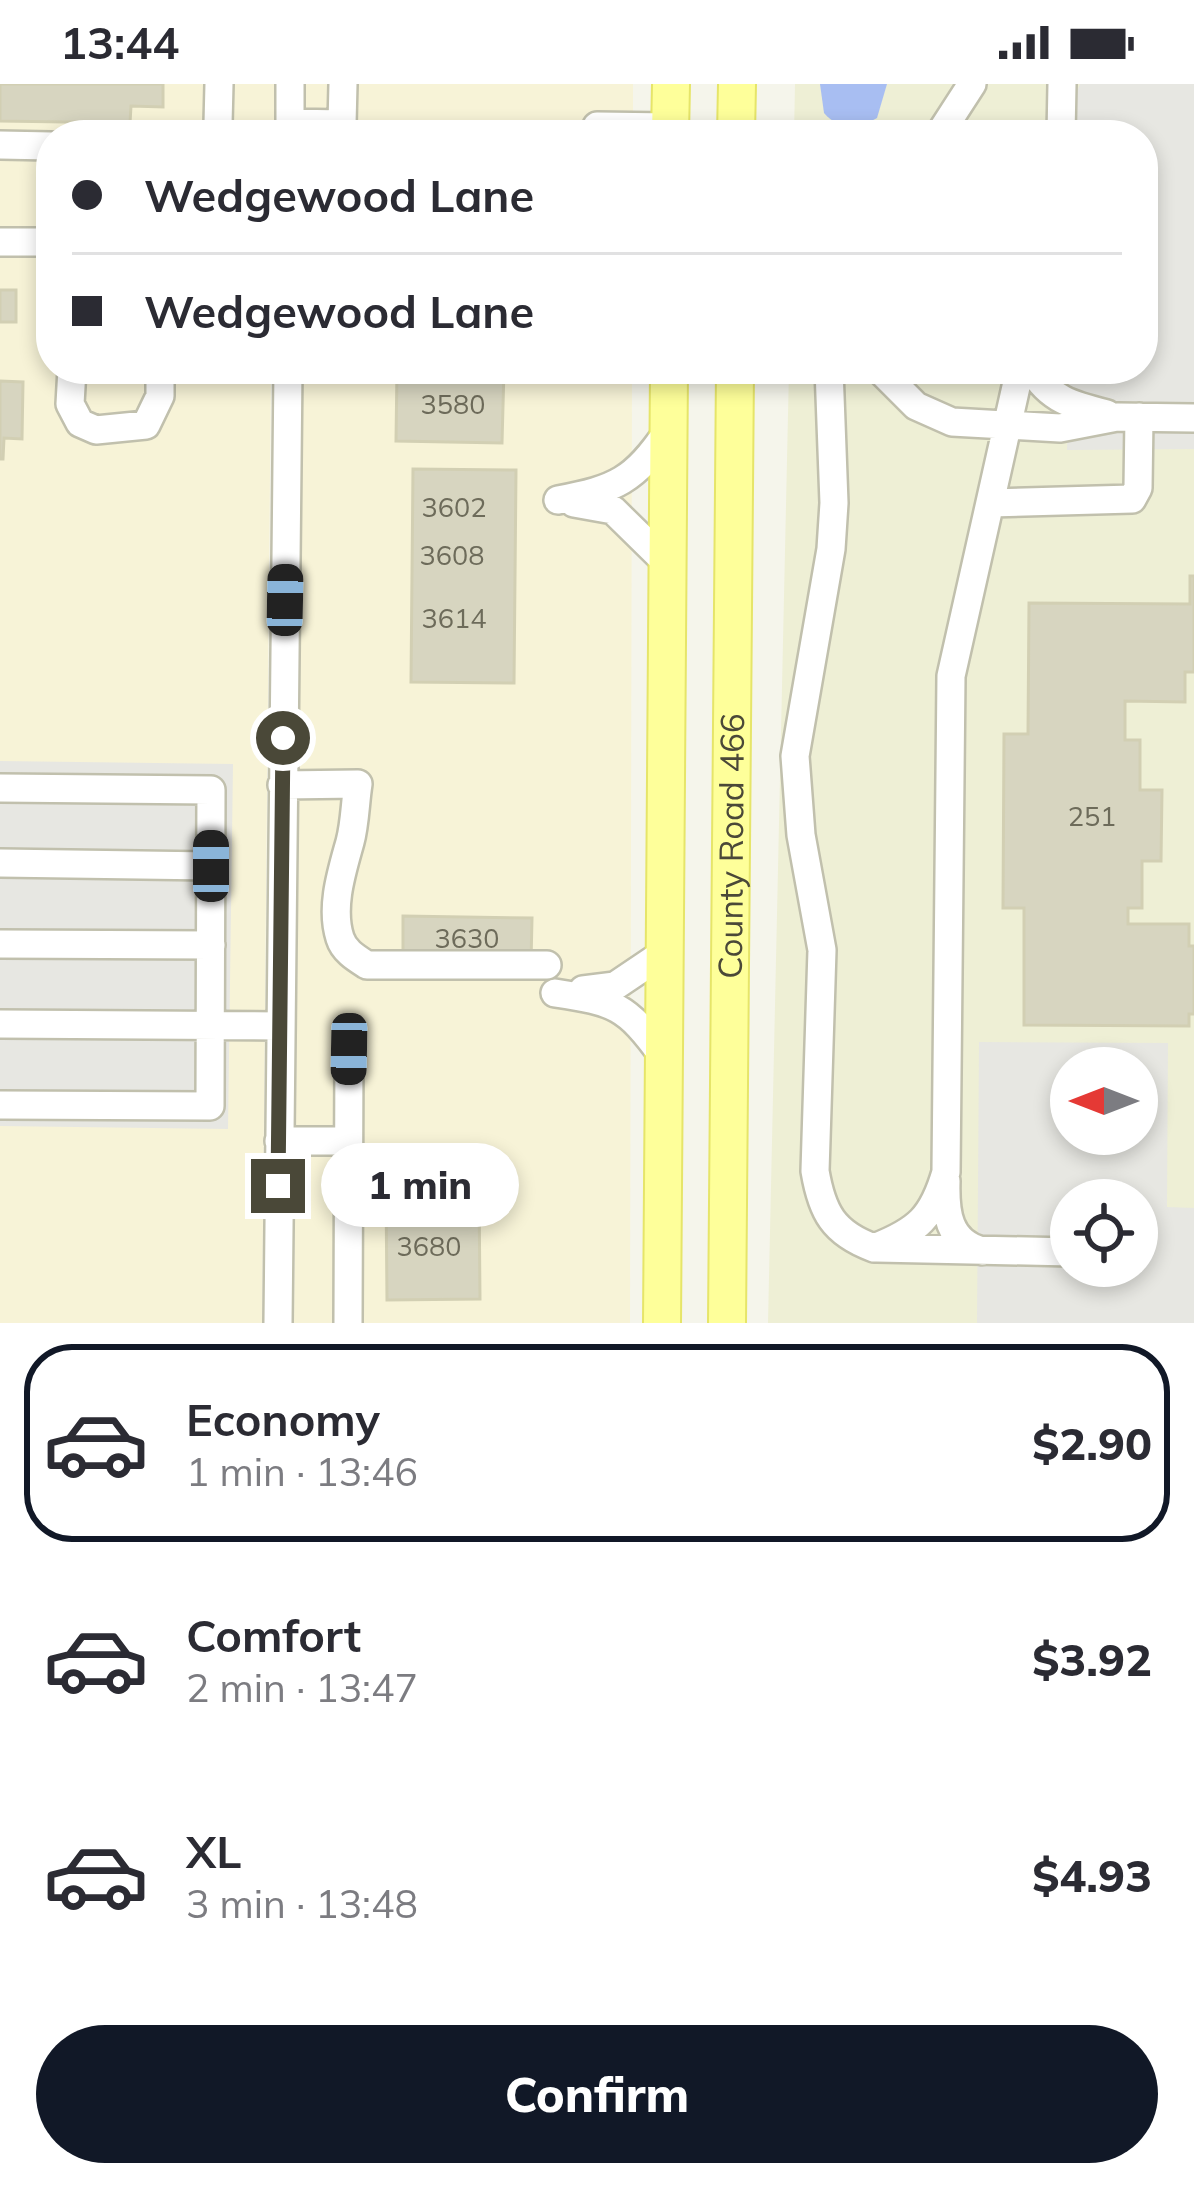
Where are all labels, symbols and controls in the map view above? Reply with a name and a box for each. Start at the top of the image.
text: 13:44 [60,14,179,70]
text: Wedgewood Lane [144,167,534,223]
text: Wedgewood Lane [144,283,534,339]
house number: 3580 [421,387,485,421]
house number: 3602 [422,490,486,524]
house number: 3608 [420,538,484,572]
car [266,564,304,636]
house number: 3614 [422,601,486,635]
route start [256,711,310,765]
street label: County Road 466 [709,713,752,979]
house number: 251 [1068,799,1116,833]
car [193,830,229,902]
house number: 3630 [435,921,499,955]
car [330,1013,368,1085]
north arrow [1050,1047,1158,1155]
map controls [1050,1047,1158,1287]
callout: 1 min [320,1144,518,1228]
route end [251,1159,305,1213]
text: 1 min [368,1160,472,1209]
button: locate [1050,1179,1158,1287]
house number: 3680 [397,1229,461,1263]
icon: car [42,1389,150,1497]
text: Economy [186,1391,380,1447]
text: $2.90 [1032,1415,1152,1471]
text: 1 min · 13:46 [186,1447,418,1496]
icon: car [42,1605,150,1713]
text: Comfort [186,1607,361,1663]
text: $3.92 [1032,1631,1152,1687]
text: 2 min · 13:47 [186,1663,418,1712]
icon: car [42,1821,150,1929]
text: XL [186,1823,241,1879]
text: $4.93 [1032,1847,1152,1903]
text: 3 min · 13:48 [186,1879,418,1928]
button: Confirm [36,2025,1158,2163]

